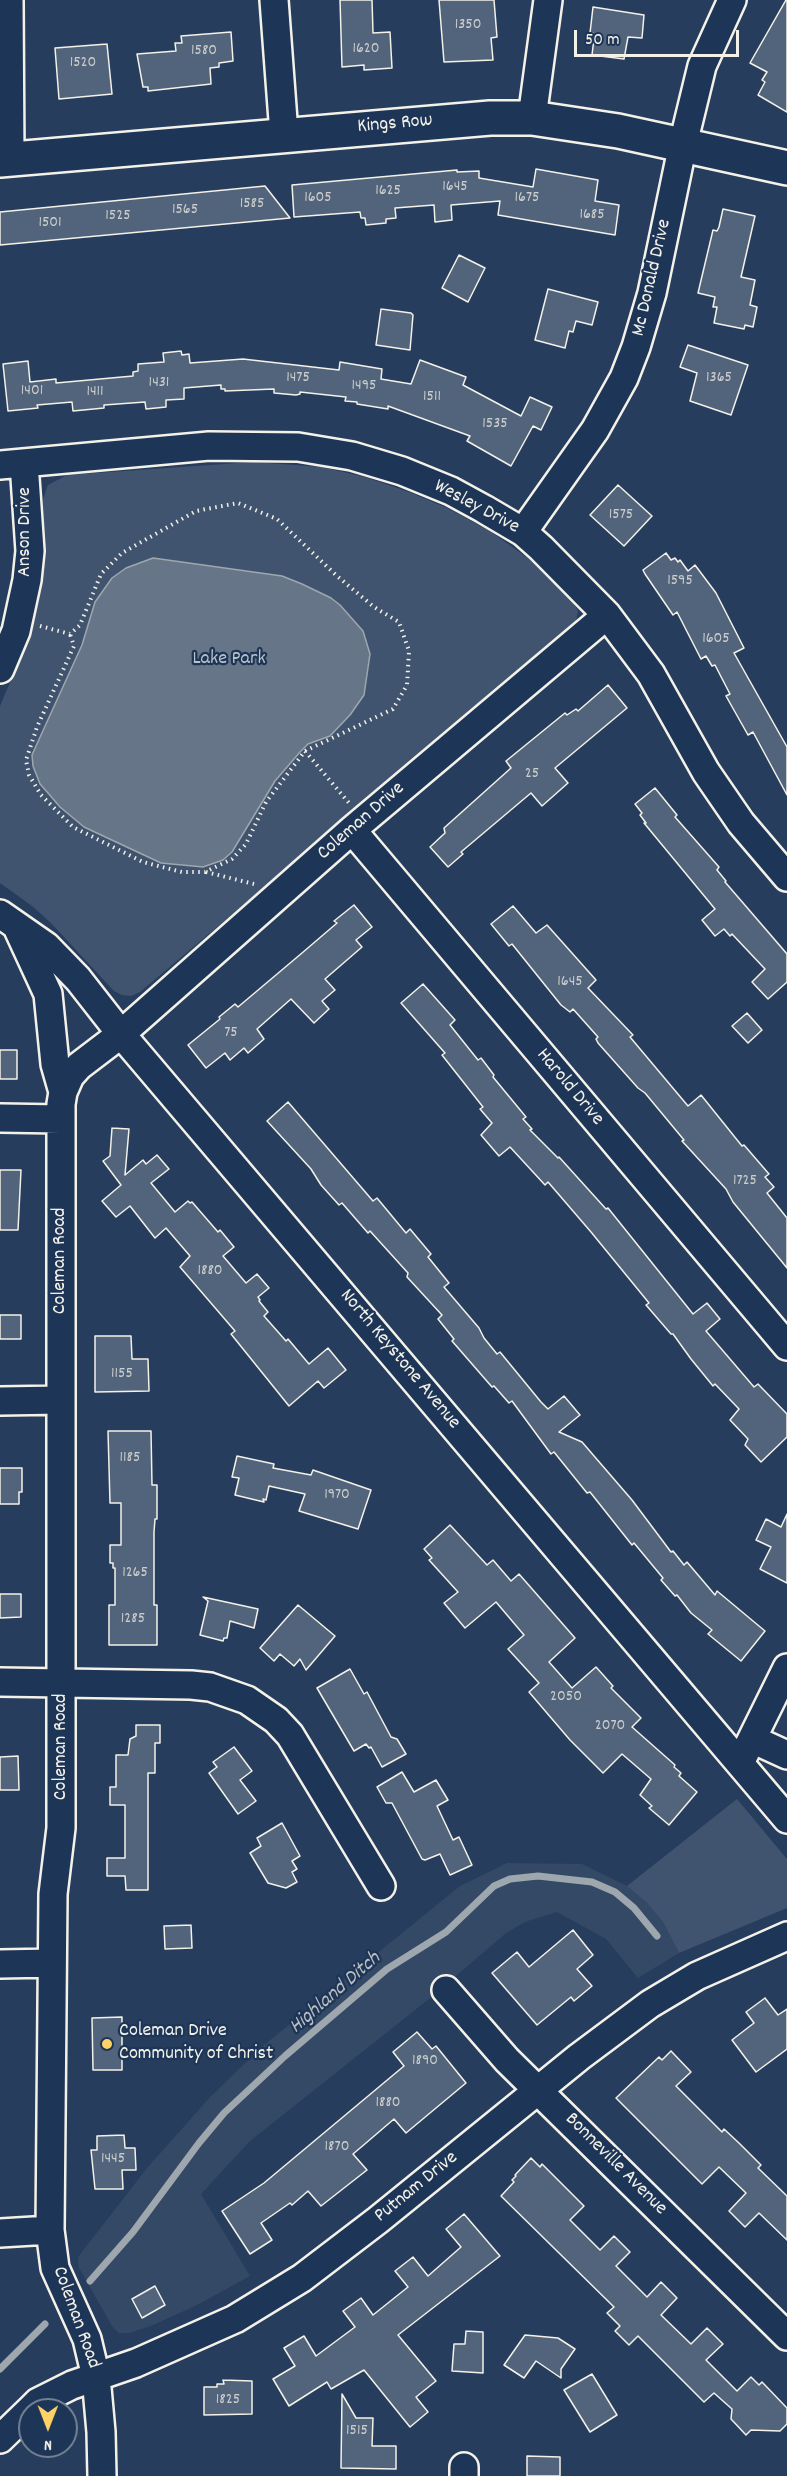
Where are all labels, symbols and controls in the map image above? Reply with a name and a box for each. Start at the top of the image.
house number: 1350 [455,16,481,36]
scale bar [577,18,742,56]
text: 50 m [585,28,620,53]
house number: 1620 [352,40,380,60]
house number: 1580 [191,42,217,62]
house number: 1520 [70,54,96,74]
street label: Kings Row [356,110,434,140]
house number: 1645 [442,178,468,198]
house number: 1625 [375,182,401,202]
house number: 1605 [304,189,332,209]
house number: 1675 [515,189,539,209]
house number: 1585 [240,195,264,215]
house number: 1565 [172,201,198,221]
house number: 1685 [579,206,605,226]
house number: 1525 [105,207,131,227]
house number: 1501 [38,214,62,234]
street label: Mc Donald Drive [628,217,678,339]
house number: 1475 [286,369,310,389]
house number: 1365 [706,369,732,389]
house number: 1431 [149,374,169,394]
house number: 1495 [352,377,376,397]
house number: 1401 [21,382,43,402]
house number: 1411 [86,383,104,403]
house number: 1511 [423,388,441,408]
house number: 1535 [482,415,508,435]
street label: Wesley Drive [429,475,523,541]
street label: Anson Drive [14,487,38,577]
house number: 1575 [609,506,633,526]
house number: 1595 [667,572,693,592]
house number: 1605 [702,630,730,650]
park label: Lake Park [192,648,266,672]
house number: 25 [525,765,539,785]
street label: Coleman Drive [313,778,411,866]
house number: 1645 [557,973,583,993]
house number: 75 [224,1024,238,1044]
street label: Harold Drive [530,1045,608,1131]
house number: 1725 [733,1172,757,1192]
street label: Coleman Road [49,1208,73,1314]
house number: 1880 [197,1262,223,1282]
street label: North Keystone Avenue [333,1285,465,1435]
house number: 1155 [111,1365,133,1385]
house number: 1185 [120,1449,140,1469]
house number: 1970 [324,1486,350,1506]
house number: 1265 [122,1564,148,1584]
house number: 1285 [121,1610,145,1630]
house number: 2050 [550,1688,582,1708]
street label: Coleman Road [50,1694,74,1800]
house number: 2070 [595,1717,625,1737]
water label: Highland Ditch [285,1947,387,2041]
place label: Coleman Drive Community of Christ [119,2020,273,2067]
marker: Coleman Drive Community of Christ [100,2037,114,2051]
house number: 1890 [412,2052,438,2072]
house number: 1880 [375,2094,401,2114]
street label: Bonneville Avenue [559,2109,671,2221]
house number: 1870 [325,2138,349,2158]
street label: Putnam Drive [370,2147,464,2229]
house number: 1445 [101,2150,125,2170]
street label: Coleman Road [45,2264,105,2372]
house number: 1825 [216,2391,240,2411]
north arrow [18,2398,78,2458]
house number: 1515 [346,2422,368,2442]
text: N [44,2433,52,2456]

